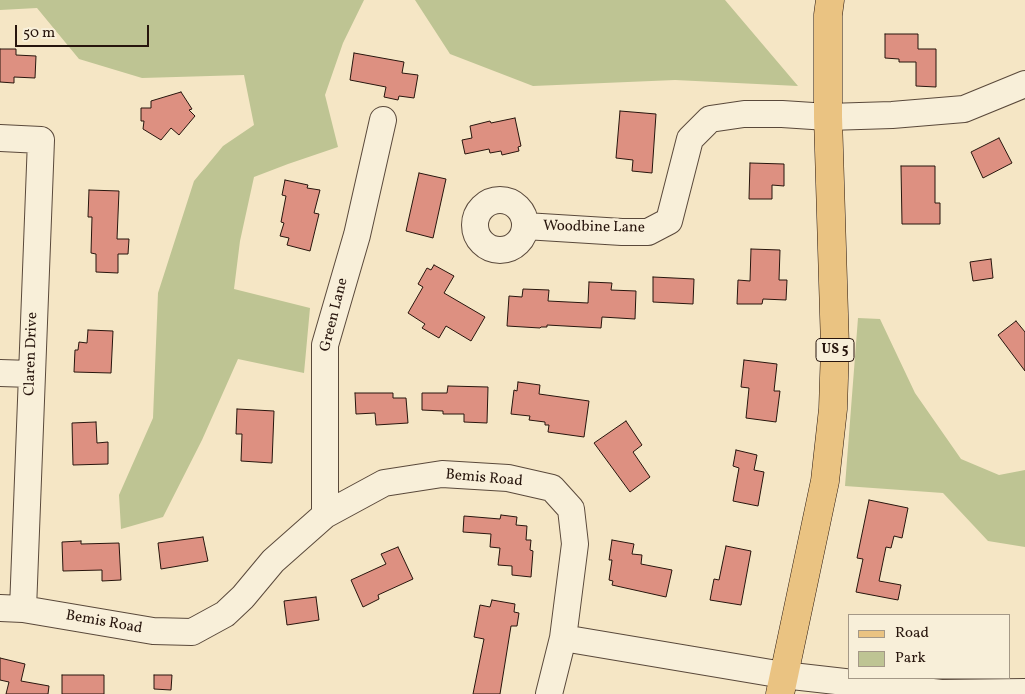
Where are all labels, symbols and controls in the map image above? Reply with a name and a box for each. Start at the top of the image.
scale bar [18,15,151,47]
text: 50 m [23,23,55,44]
street label: Woodbine Lane [543,218,645,238]
street label: Green Lane [317,276,353,354]
street label: Claren Drive [22,312,42,396]
road number: US 5 [816,338,854,362]
street label: Bemis Road [445,467,523,491]
street label: Bemis Road [64,607,144,639]
legend [848,614,1010,679]
text: Road [895,623,929,644]
text: Park [895,648,926,669]

